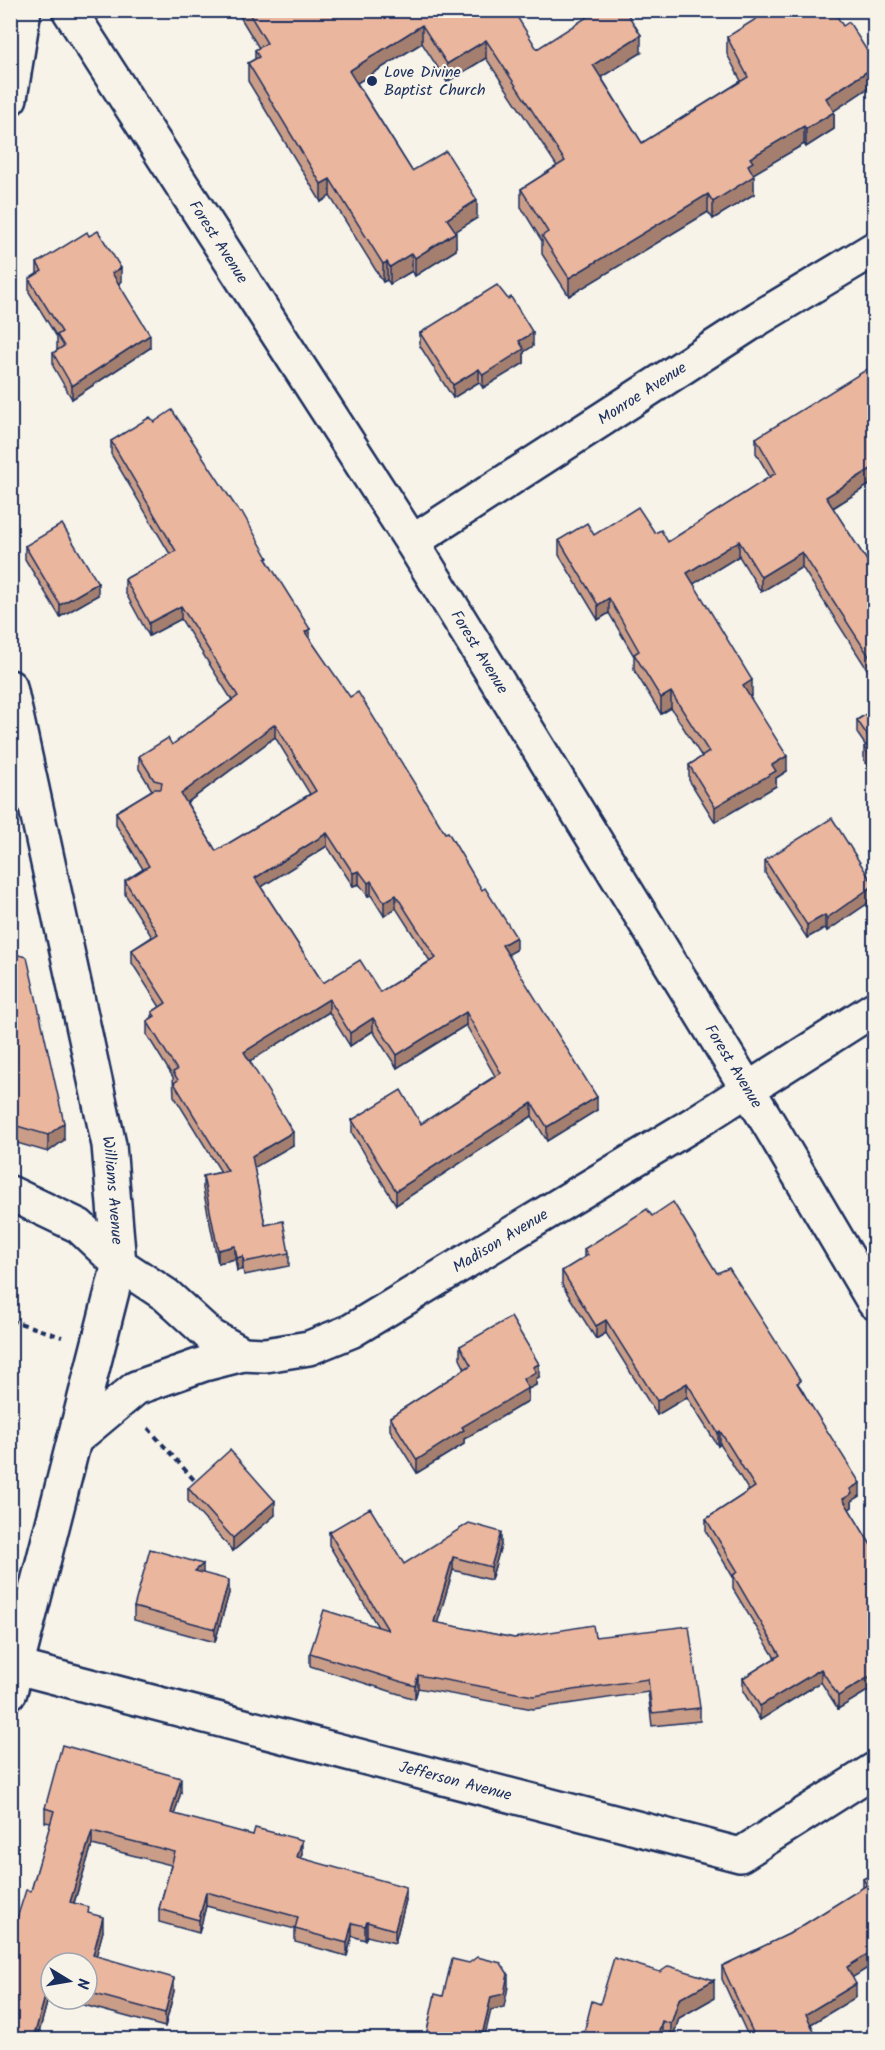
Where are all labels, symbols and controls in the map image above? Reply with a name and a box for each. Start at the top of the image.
place label: Love Divine Baptist Church [384,60,486,103]
marker: Love Divine Baptist Church [365,74,379,88]
street label: Forest Avenue [182,195,255,289]
street label: Monroe Avenue [593,355,692,431]
street label: Forest Avenue [444,605,515,699]
street label: Forest Avenue [698,1019,769,1113]
street label: Williams Avenue [95,1134,130,1245]
street label: Madison Avenue [448,1202,553,1279]
street label: Jefferson Avenue [396,1754,514,1808]
north arrow [39,1951,99,2011]
text: N [69,1976,95,1991]

